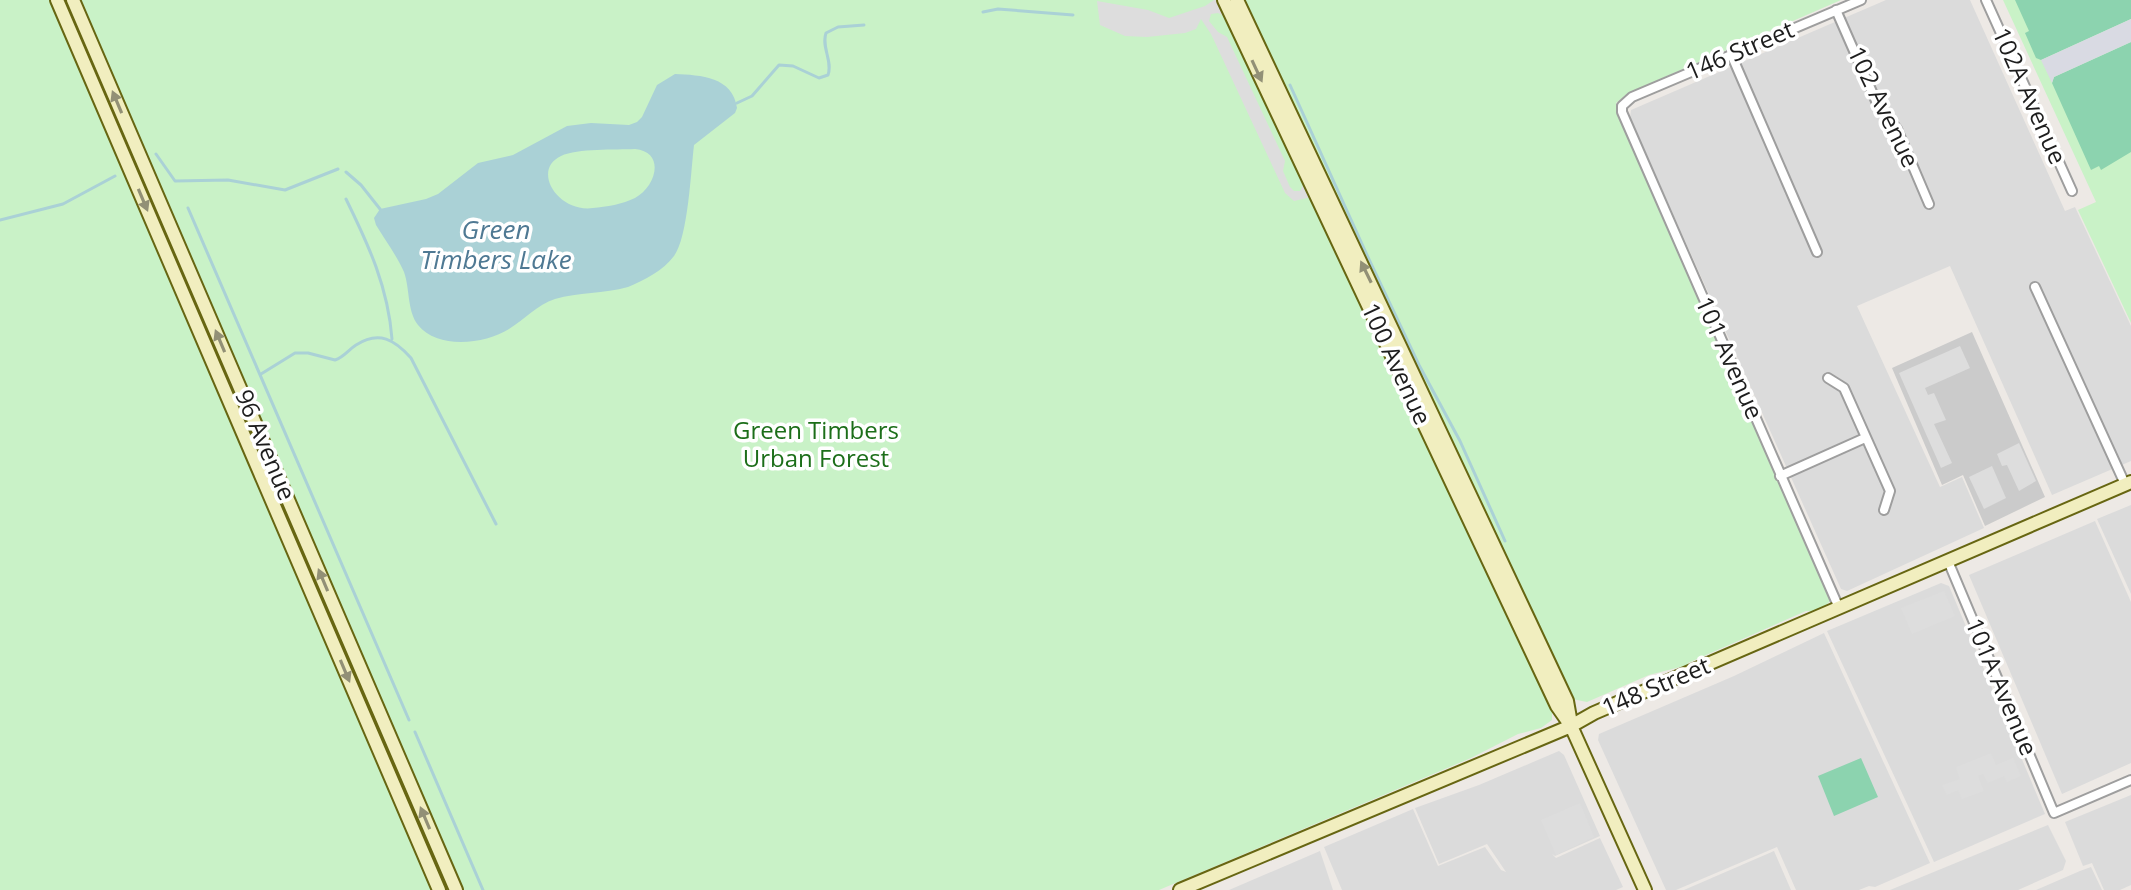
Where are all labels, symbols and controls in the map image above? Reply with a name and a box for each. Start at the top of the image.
street label: 146 Street [1680,12,1799,87]
street label: 102A Avenue [1986,22,2075,169]
street label: 102 Avenue [1841,40,1928,172]
one-way arrow [1250,59,1264,82]
one-way arrow [111,90,124,114]
one-way arrow [137,188,150,212]
water label: Green Timbers Lake [420,211,572,277]
one-way arrow [1359,261,1373,284]
street label: 101 Avenue [1689,291,1772,424]
street label: 100 Avenue [1355,297,1440,430]
one-way arrow [213,329,226,353]
street label: 96 Avenue [228,384,304,505]
park label: Green Timbers Urban Forest [733,413,899,474]
one-way arrow [316,568,329,591]
street label: 101A Avenue [1959,613,2046,760]
street label: 148 Street [1596,648,1715,723]
one-way arrow [339,659,352,683]
one-way arrow [419,806,432,830]

